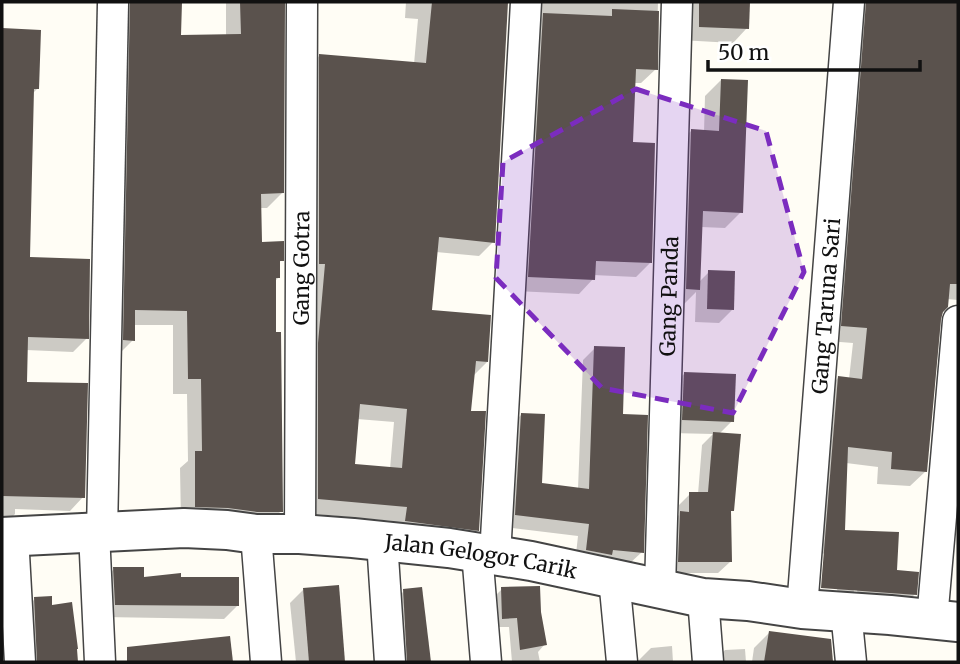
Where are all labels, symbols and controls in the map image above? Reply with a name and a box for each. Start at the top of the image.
scale bar [708,28,920,72]
text: 50 m [718,39,769,66]
street label: Gang Gotra [287,211,315,325]
street label: Gang Taruna Sari [805,217,846,395]
street label: Gang Panda [653,236,684,357]
street label: Jalan Gelogor Carik [382,528,580,584]

